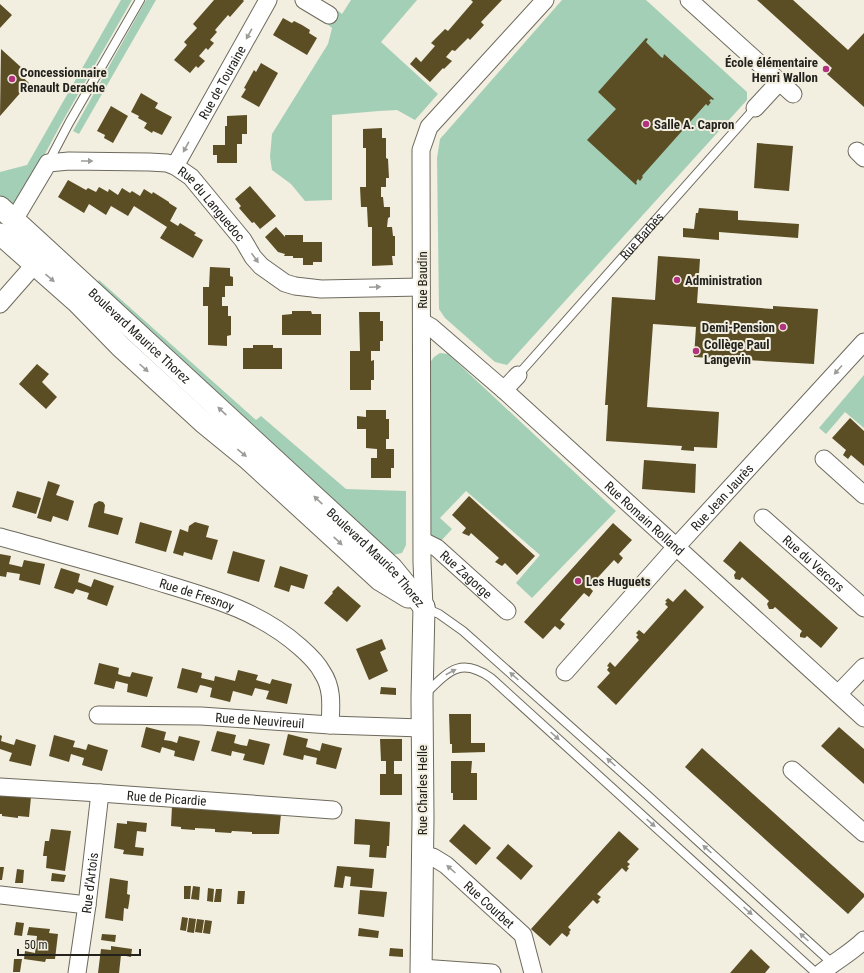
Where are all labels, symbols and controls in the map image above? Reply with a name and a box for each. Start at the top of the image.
one-way arrow [246,28,253,40]
street label: Rue de Touraine [196,43,249,122]
place label: École élémentaire Henri Wallon [725,55,818,85]
marker: École élémentaire Henri Wallon [821,64,831,74]
place label: Concessionnaire Renault Derache [20,65,107,95]
marker: Concessionnaire Renault Derache [7,74,17,84]
place label: Salle A. Capron [654,117,734,132]
marker: Salle A. Capron [641,119,651,129]
one-way arrow [182,141,189,153]
one-way arrow [81,158,94,164]
street label: Rue du Languedoc [175,163,248,244]
street label: Rue Barbès [617,209,667,263]
street label: Rue Baudin [415,251,430,309]
one-way arrow [251,253,259,264]
place label: Administration [685,273,762,288]
one-way arrow [45,274,55,283]
marker: Administration [672,275,682,285]
one-way arrow [369,284,381,291]
street label: Boulevard Maurice Thorez [85,285,194,387]
place label: Demi-Pension [702,320,775,335]
marker: Demi-Pension [778,322,788,332]
place label: Collège Paul Langevin [704,337,770,367]
marker: Collège Paul Langevin [691,346,701,356]
one-way arrow [139,363,149,373]
one-way arrow [833,365,842,376]
one-way arrow [217,407,227,416]
one-way arrow [237,449,247,458]
street label: Rue Jean Jaurès [688,461,756,534]
street label: Rue Romain Rolland [601,478,687,559]
one-way arrow [313,496,322,505]
street label: Boulevard Maurice Thorez [324,505,428,610]
street label: Rue du Vercors [780,532,847,595]
one-way arrow [333,537,343,546]
street label: Rue Zagorge [437,547,495,602]
place label: Les Huguets [586,574,651,589]
street label: Rue de Fresnoy [158,576,237,614]
marker: Les Huguets [573,576,583,586]
one-way arrow [445,669,457,675]
one-way arrow [509,671,519,680]
street label: Rue de Neuvireuil [215,710,305,731]
one-way arrow [550,731,560,741]
street label: Rue Charles Helle [415,745,430,835]
one-way arrow [606,757,616,767]
street label: Rue de Picardie [126,788,207,809]
one-way arrow [647,818,656,827]
one-way arrow [702,845,712,854]
street label: Rue d'Artois [79,852,101,914]
one-way arrow [446,865,456,874]
street label: Rue Courbet [461,878,517,932]
one-way arrow [742,906,753,915]
scale bar [18,931,140,957]
one-way arrow [798,932,809,941]
text: 50 m [24,938,48,952]

